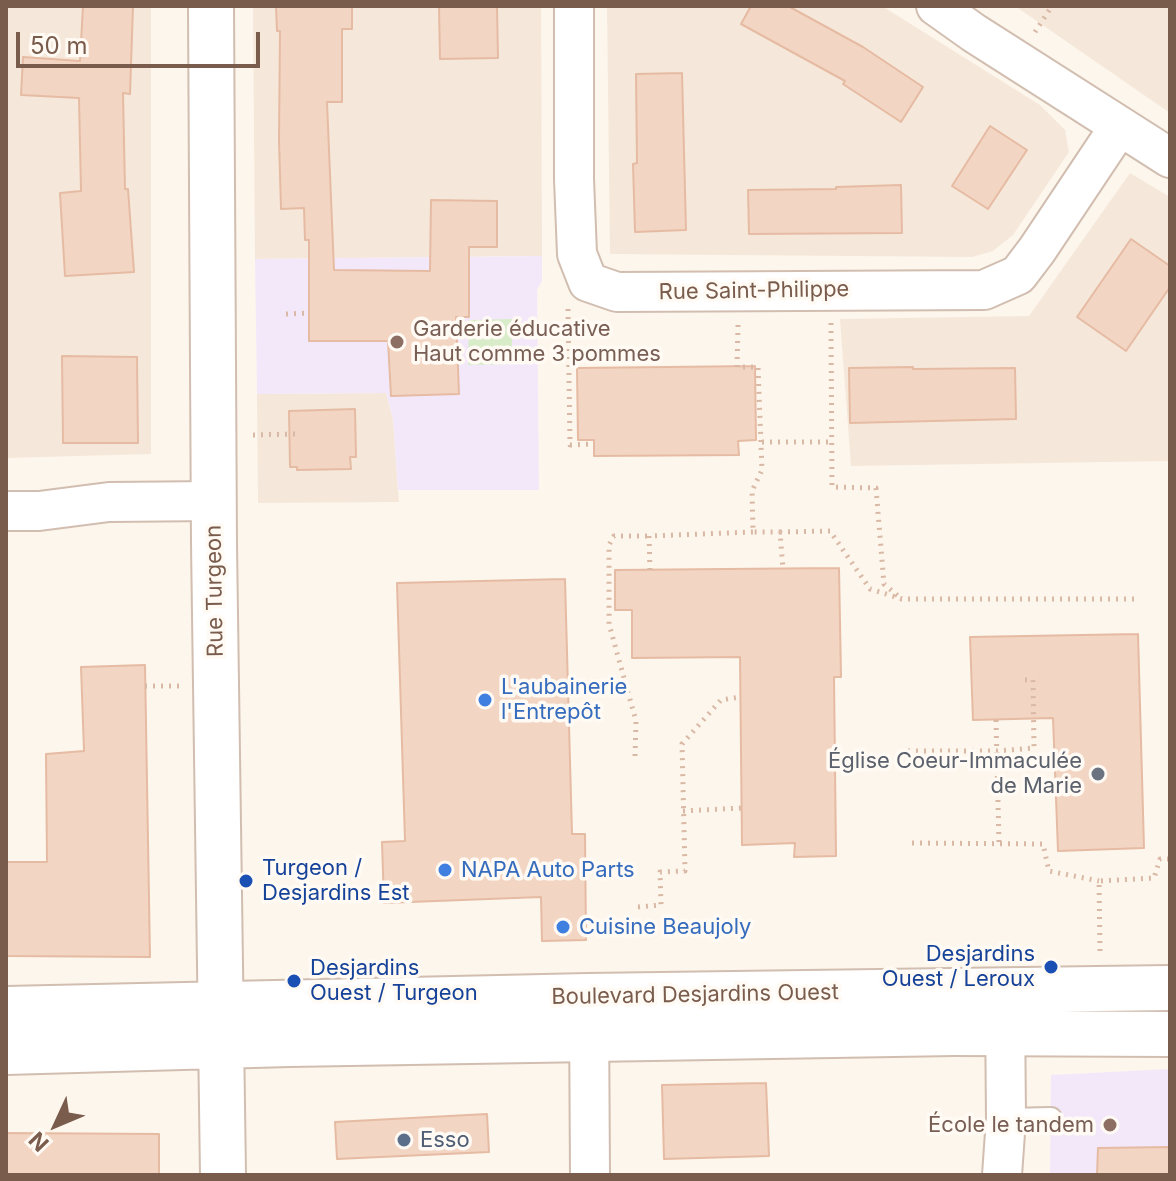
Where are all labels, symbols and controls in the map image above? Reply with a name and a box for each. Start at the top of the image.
scale bar [20,16,264,66]
text: 50 m [30,31,88,60]
street label: Rue Saint-Philippe [658,276,850,306]
place label: Garderie éducative Haut comme 3 pommes [413,316,661,368]
marker: Garderie éducative Haut comme 3 pommes [388,333,406,351]
street label: Rue Turgeon [201,525,229,657]
place label: L'aubainerie l'Entrepôt [501,674,627,726]
marker: L'aubainerie l'Entrepôt [476,691,494,709]
place label: Église Coeur-Immaculée de Marie [828,748,1082,800]
marker: Église Coeur-Immaculée de Marie [1089,765,1107,783]
place label: Turgeon / Desjardins Est [262,855,410,906]
place label: NAPA Auto Parts [461,857,635,883]
marker: NAPA Auto Parts [436,861,454,879]
marker: Turgeon / Desjardins Est [237,872,255,890]
place label: Cuisine Beaujoly [579,914,751,940]
marker: Cuisine Beaujoly [554,918,572,936]
place label: Desjardins Ouest / Leroux [882,941,1035,992]
place label: Desjardins Ouest / Turgeon [310,955,478,1006]
marker: Desjardins Ouest / Leroux [1042,958,1060,976]
marker: Desjardins Ouest / Turgeon [285,972,303,990]
street label: Boulevard Desjardins Ouest [551,979,839,1011]
north arrow [16,1085,96,1165]
place label: École le tandem [928,1112,1094,1138]
marker: École le tandem [1101,1116,1119,1134]
text: N [24,1127,54,1157]
place label: Esso [420,1127,470,1153]
marker: Esso [395,1131,413,1149]

